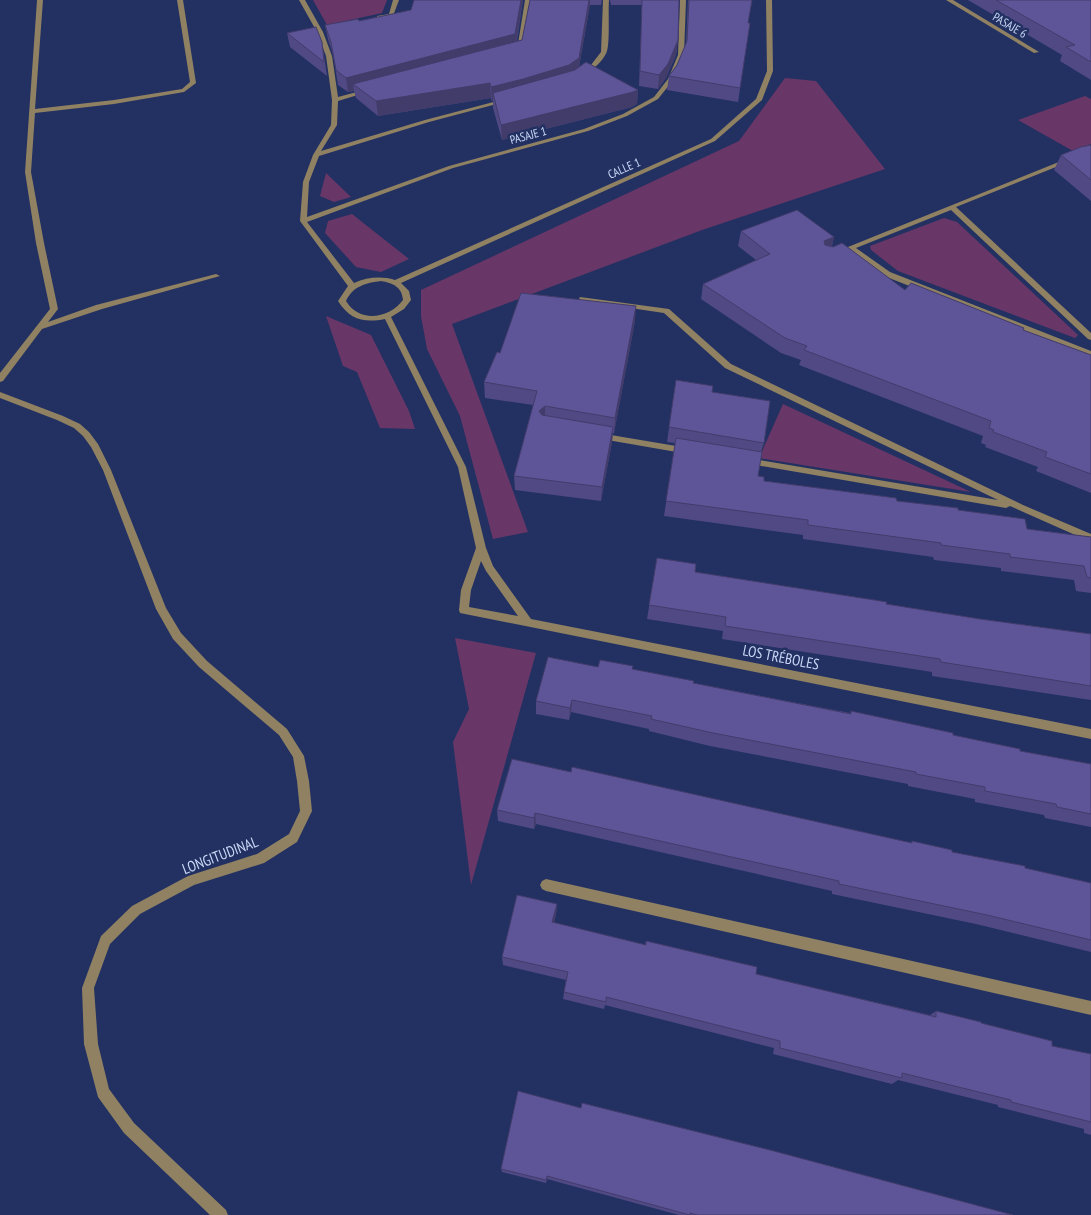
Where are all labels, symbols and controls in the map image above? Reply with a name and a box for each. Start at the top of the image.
street label: PASAJE 6 [990,9,1030,41]
street label: PASAJE 1 [508,123,548,147]
street label: CALLE 1 [605,154,643,182]
street label: LOS TRÉBOLES [741,640,821,674]
street label: LONGITUDINAL [179,832,261,878]

